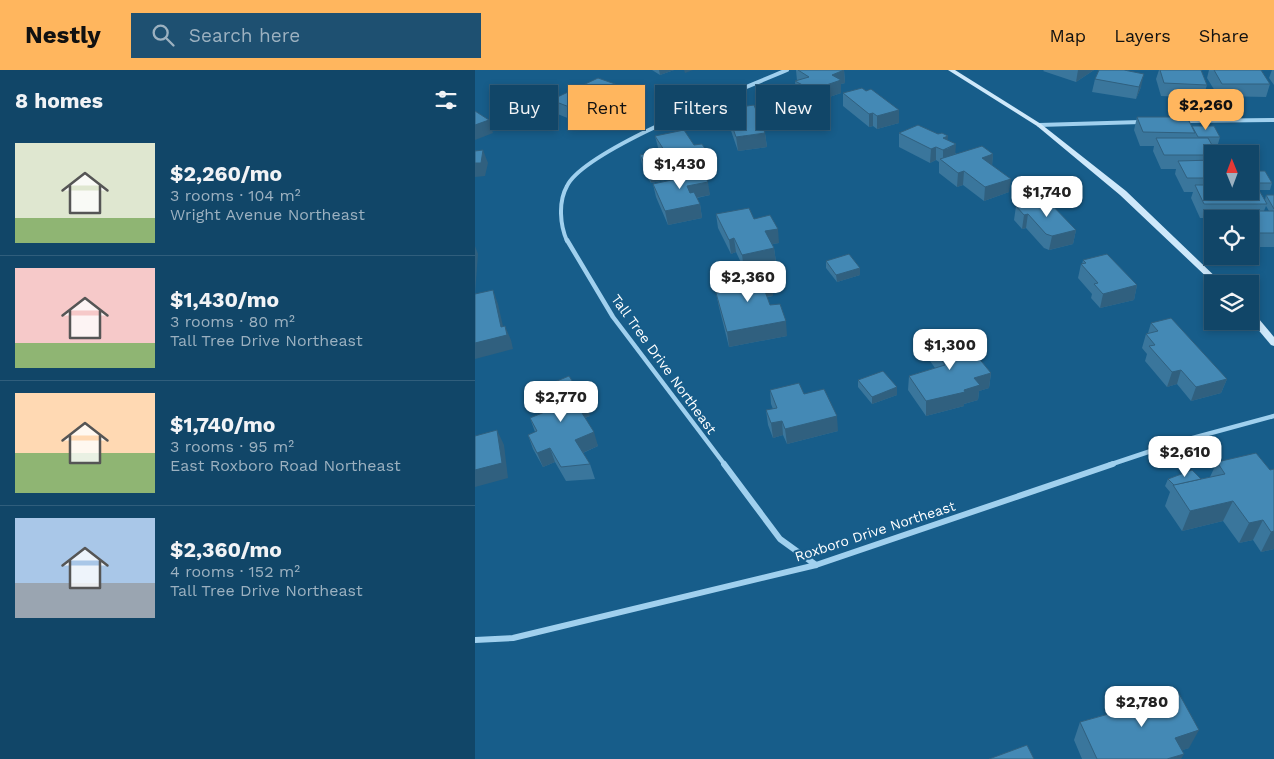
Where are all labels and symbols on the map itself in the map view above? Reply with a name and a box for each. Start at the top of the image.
pin: $2,260 [1165,88,1247,131]
north arrow [1204,145,1259,200]
pin: $1,430 [639,148,721,190]
pin: $1,740 [1006,176,1088,218]
pin: $2,360 [707,260,789,303]
street label: Tall Tree Drive Northeast [608,291,720,437]
pin: $1,300 [909,328,991,371]
pin: $2,770 [520,380,602,423]
pin: $2,610 [1144,436,1226,478]
street label: Roxboro Drive Northeast [793,497,957,565]
pin: $2,780 [1101,686,1183,728]

